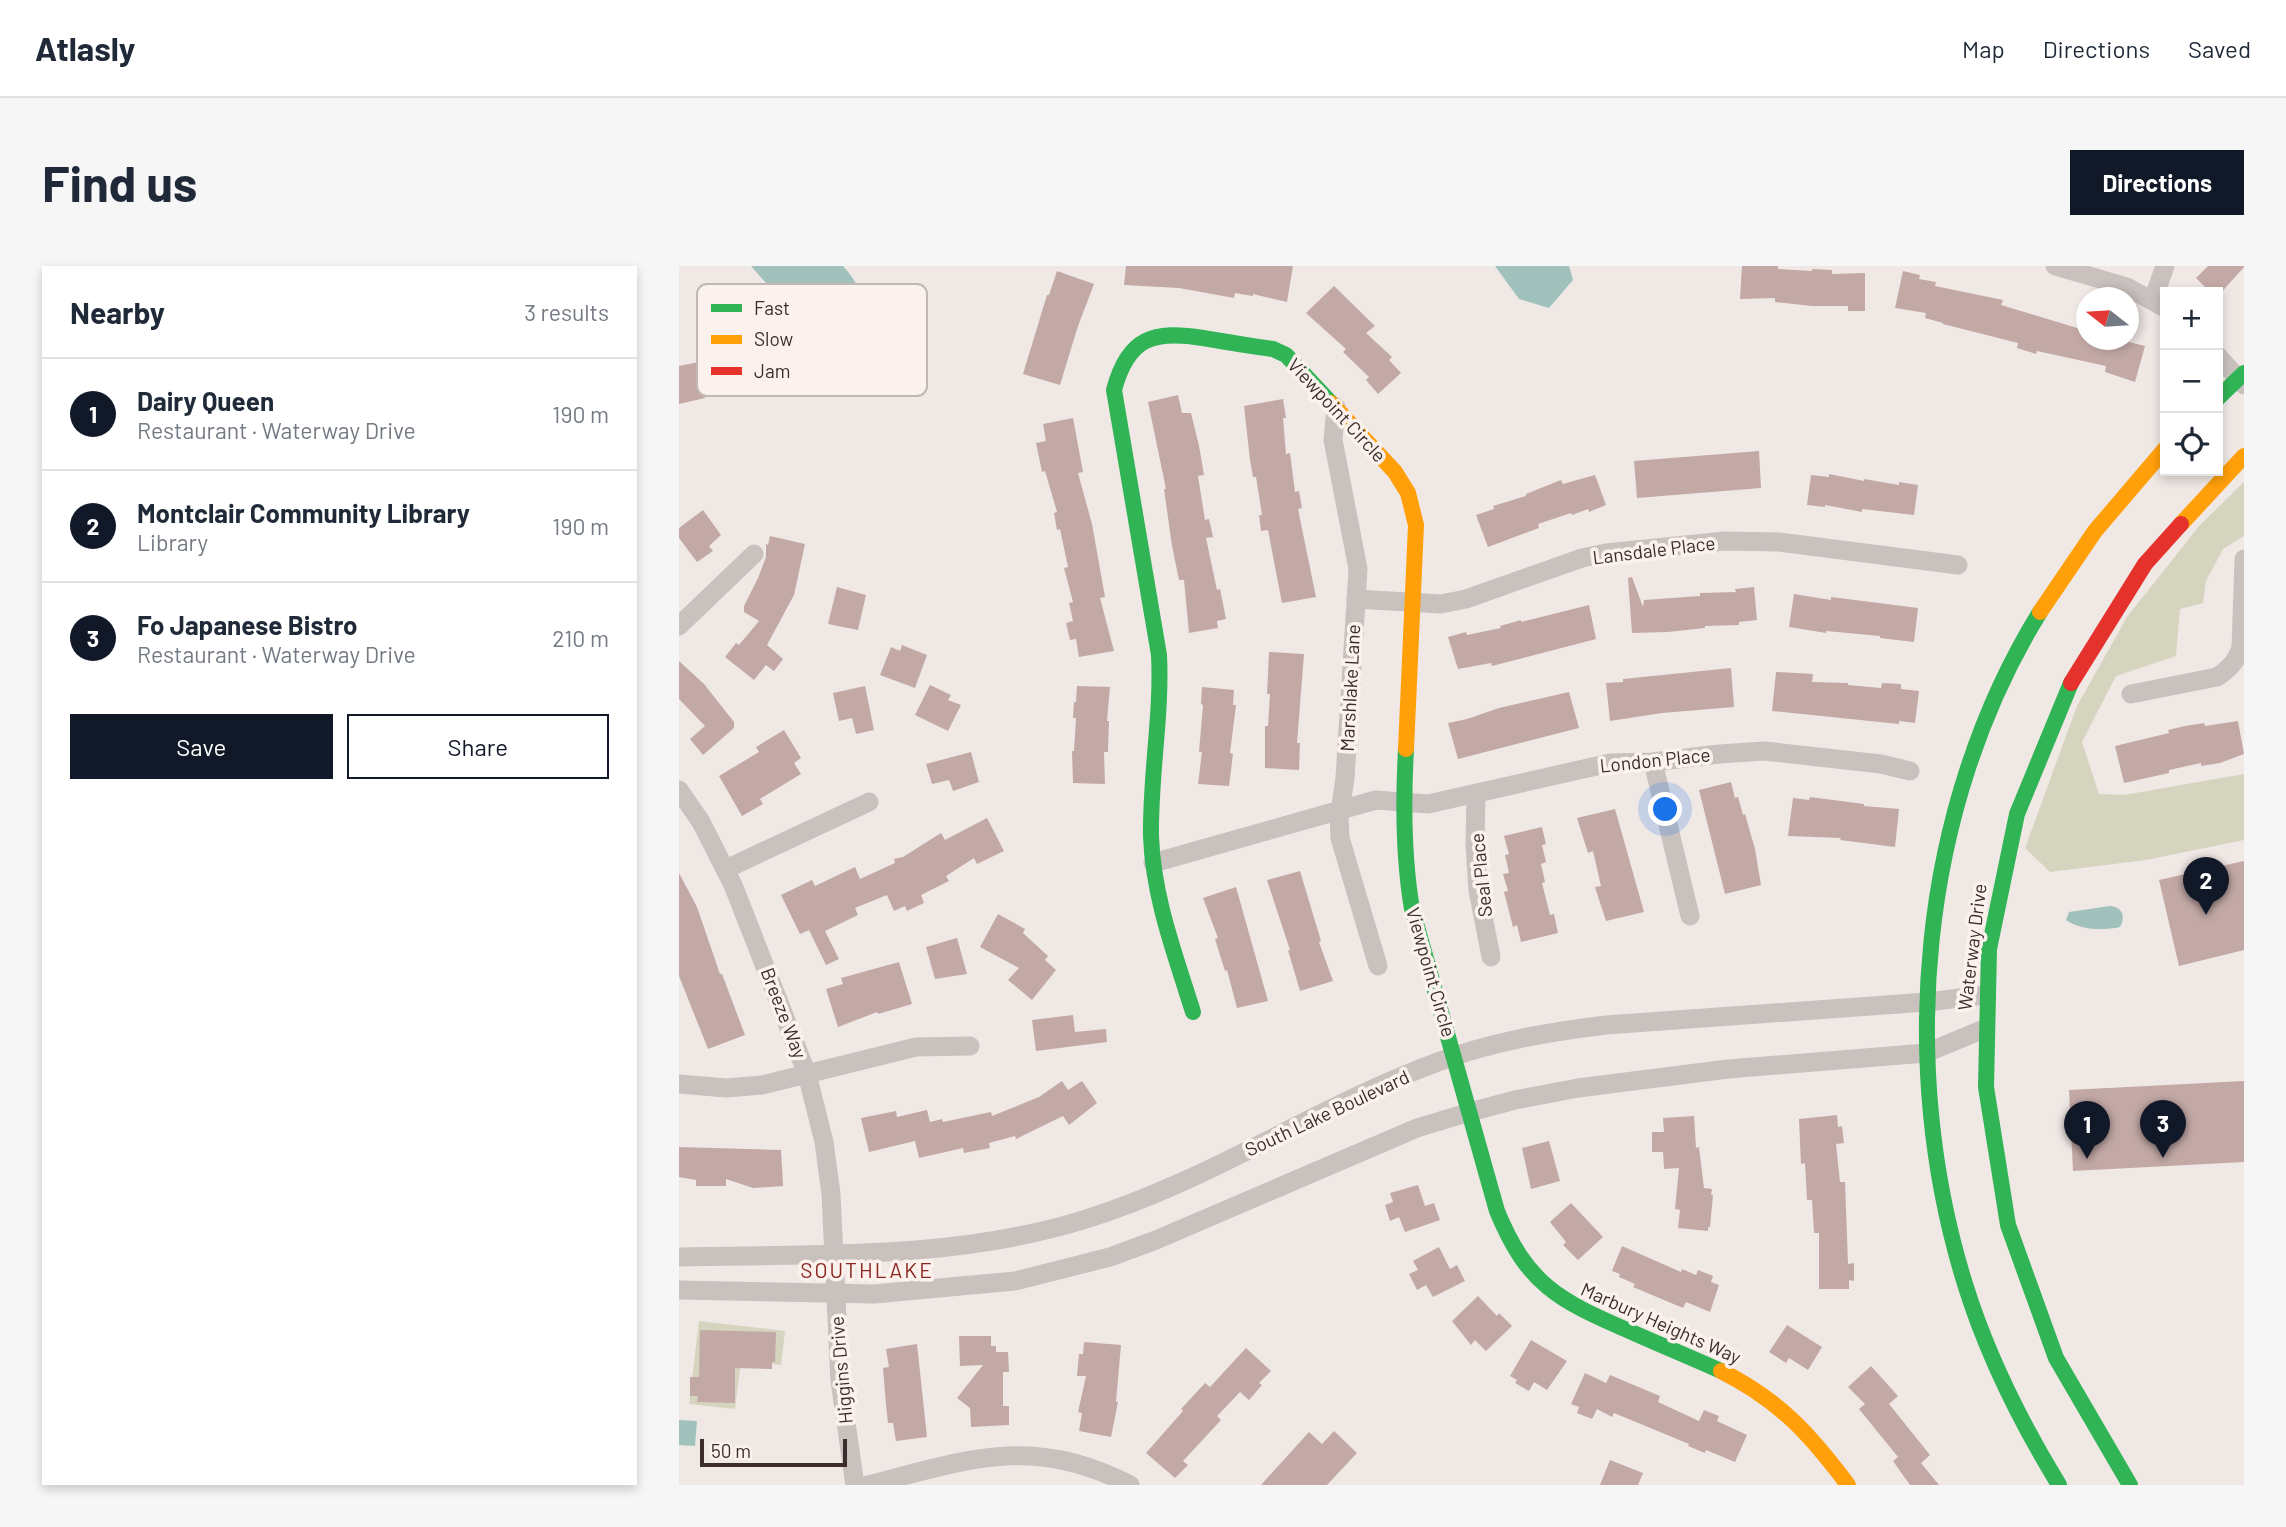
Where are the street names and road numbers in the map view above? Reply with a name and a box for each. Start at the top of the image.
street label: Viewpoint Circle [1283,353,1391,466]
street label: Lansdale Place [1591,531,1717,568]
street label: Marshlake Lane [1335,624,1364,752]
street label: London Place [1598,742,1712,777]
street label: Seal Place [1465,832,1496,918]
street label: Waterway Drive [1952,882,1991,1012]
street label: Viewpoint Circle [1402,904,1461,1039]
street label: Breeze Way [757,964,812,1062]
street label: South Lake Boulevard [1241,1064,1413,1161]
street label: Marbury Heights Way [1578,1277,1745,1368]
street label: Higgins Drive [824,1315,857,1425]

